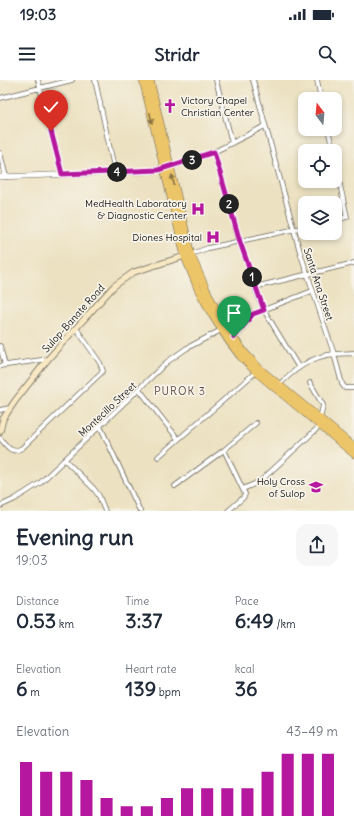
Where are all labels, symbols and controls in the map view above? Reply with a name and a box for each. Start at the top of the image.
text: 19:03 [20,5,56,24]
icon: menu [16,43,38,65]
text: Stridr [154,43,200,66]
icon: search [316,43,338,65]
pin [34,90,68,131]
north arrow [298,92,342,136]
map controls [298,92,342,240]
place label: Victory Chapel Christian Center [181,94,254,119]
icon: check [40,96,62,118]
church icon: Victory Chapel Christian Center [162,98,178,114]
one-way arrow [149,112,155,124]
button: locate [298,144,342,188]
pin: 3 [182,150,202,170]
text: 3 [189,153,195,167]
pin: 4 [107,162,127,182]
text: 4 [114,165,120,179]
one-way arrow [169,174,175,187]
pin: 2 [219,194,239,214]
button: layers [298,196,342,240]
place label: MedHealth Laboratory & Diagnostic Center [85,197,187,222]
text: 2 [226,197,232,211]
hospital icon: MedHealth Laboratory & Diagnostic Center [190,201,206,217]
hospital icon: Diones Hospital [205,229,221,245]
place label: Diones Hospital [132,231,202,244]
street label: Santa Ana Street [301,246,337,323]
pin: 1 [242,267,262,287]
text: 1 [250,270,254,284]
street label: Sulop-Banate Road [39,281,108,355]
pin [217,296,251,337]
icon: arrive [223,302,245,324]
street label: Montecillo Street [76,379,139,440]
district label: PUROK 3 [154,384,206,398]
place label: Holy Cross of Sulop [257,475,305,500]
school or university icon: Holy Cross of Sulop [308,479,324,495]
text: Evening run [16,523,134,551]
button: share [296,524,338,566]
text: 19:03 [16,552,48,569]
text: Distance [16,594,59,608]
text: Time [125,594,149,608]
text: Pace [235,594,259,608]
text: 0.53 [16,608,56,633]
text: 3:37 [125,608,162,633]
text: 6:49 [235,608,274,633]
text: km [56,617,74,631]
text: /km [274,617,296,631]
text: Elevation [16,662,61,676]
text: Heart rate [125,662,176,676]
text: kcal [235,662,254,676]
text: 6 [16,676,28,701]
text: 139 [125,676,156,701]
text: 36 [235,676,258,701]
text: m [28,685,40,699]
text: bpm [156,685,181,699]
text: Elevation [16,723,69,740]
text: 43–49 m [286,723,338,740]

